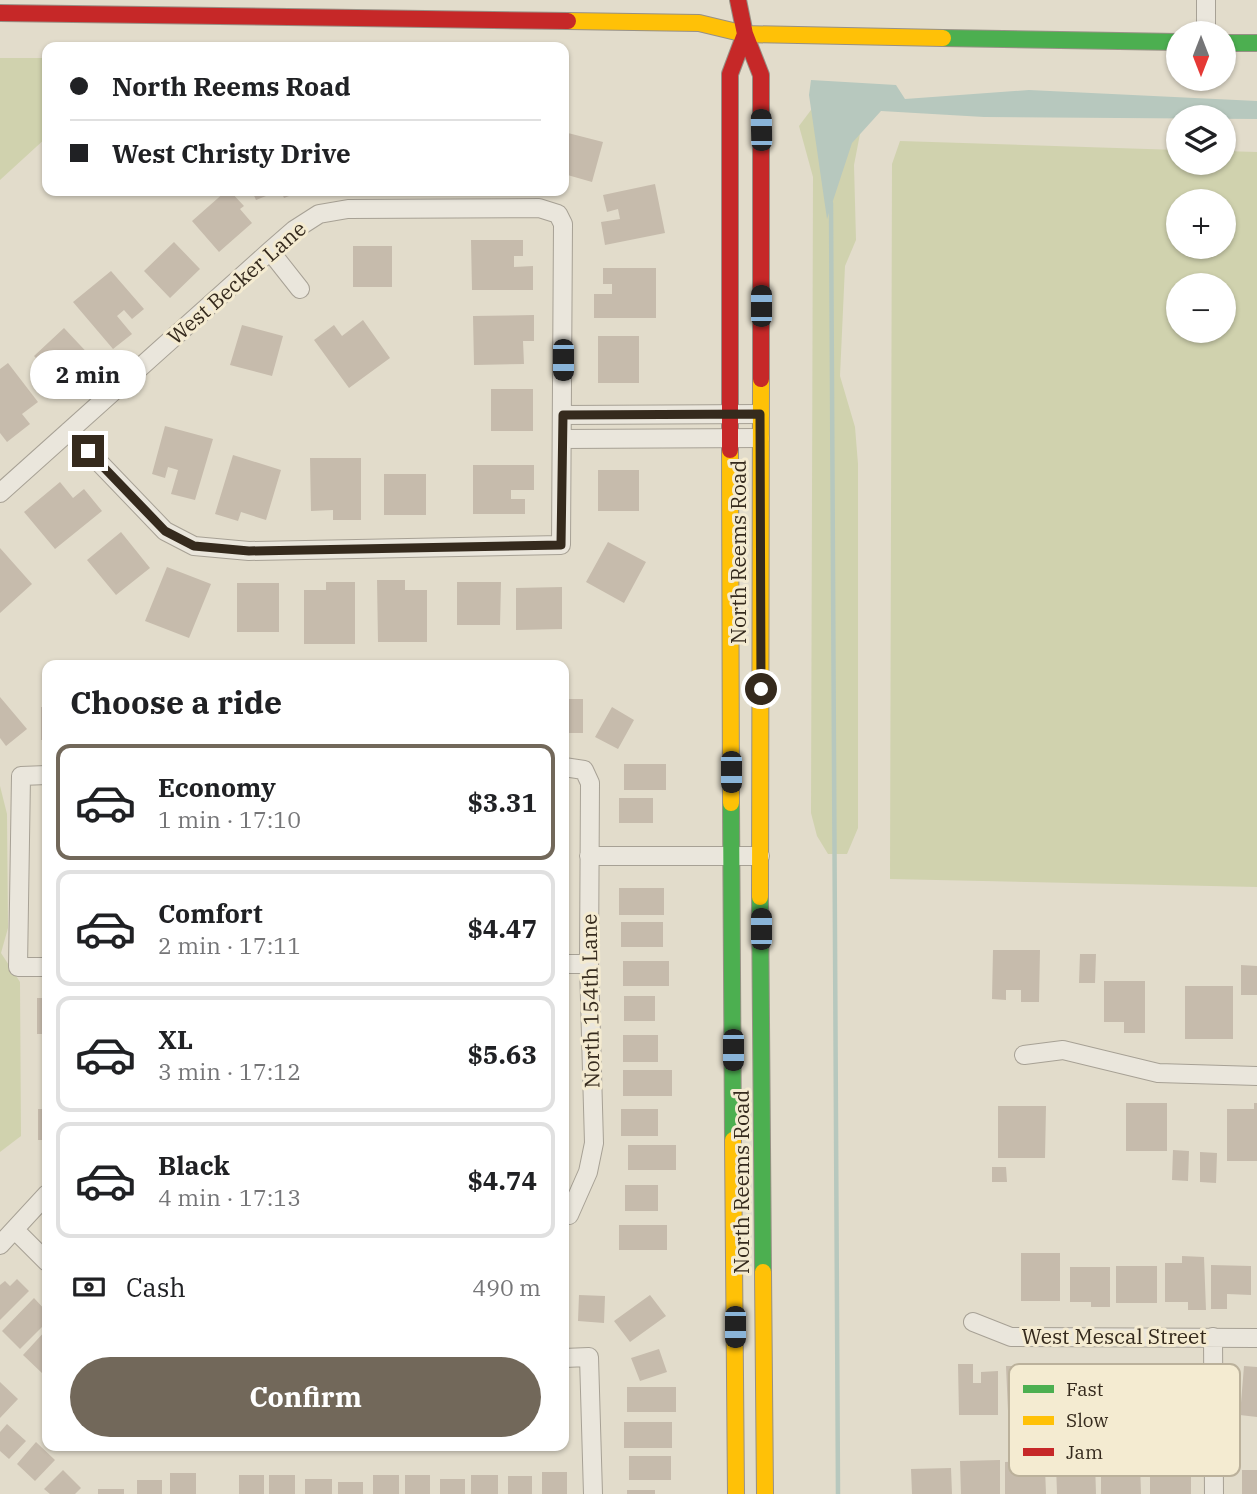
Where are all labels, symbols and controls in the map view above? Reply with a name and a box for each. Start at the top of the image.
north arrow [1166,21,1236,91]
map controls [1166,21,1236,343]
text: North Reems Road [112,69,351,103]
button: layers [1166,105,1236,175]
car [751,109,772,151]
text: West Christy Drive [112,136,351,170]
button: + [1166,189,1236,259]
street label: West Becker Lane [161,214,312,350]
button: − [1166,273,1236,343]
car [751,285,772,327]
car [553,339,574,381]
callout: 2 min [30,350,146,398]
text: 2 min [56,359,120,389]
route end [72,435,104,467]
street label: North Reems Road [724,460,752,644]
route start [745,673,777,705]
text: Choose a ride [70,681,282,723]
car [721,751,742,793]
text: Economy [158,770,276,804]
icon: car [74,771,137,834]
text: $3.31 [467,785,537,819]
text: 1 min · 17:10 [158,804,301,834]
text: Comfort [158,896,263,930]
icon: car [74,897,137,960]
car [751,908,772,950]
text: $4.47 [467,911,537,945]
street label: North 154th Lane [574,913,606,1089]
text: 2 min · 17:11 [158,930,301,960]
text: XL [158,1022,193,1056]
icon: car [74,1023,137,1086]
car [723,1029,744,1071]
text: $5.63 [467,1037,537,1071]
text: 3 min · 17:12 [158,1056,301,1086]
street label: North Reems Road [727,1090,755,1274]
text: Black [158,1148,230,1182]
icon: car [74,1149,137,1212]
text: $4.74 [467,1163,537,1197]
text: 4 min · 17:13 [158,1182,301,1212]
icon: cash [70,1268,108,1306]
text: Cash [126,1270,186,1304]
text: 490 m [472,1272,541,1302]
car [725,1306,746,1348]
street label: West Mescal Street [1021,1322,1207,1350]
button: Confirm [70,1357,541,1437]
legend [1009,1364,1240,1476]
text: Fast [1066,1377,1104,1401]
text: Slow [1066,1408,1108,1432]
text: Jam [1066,1440,1103,1464]

